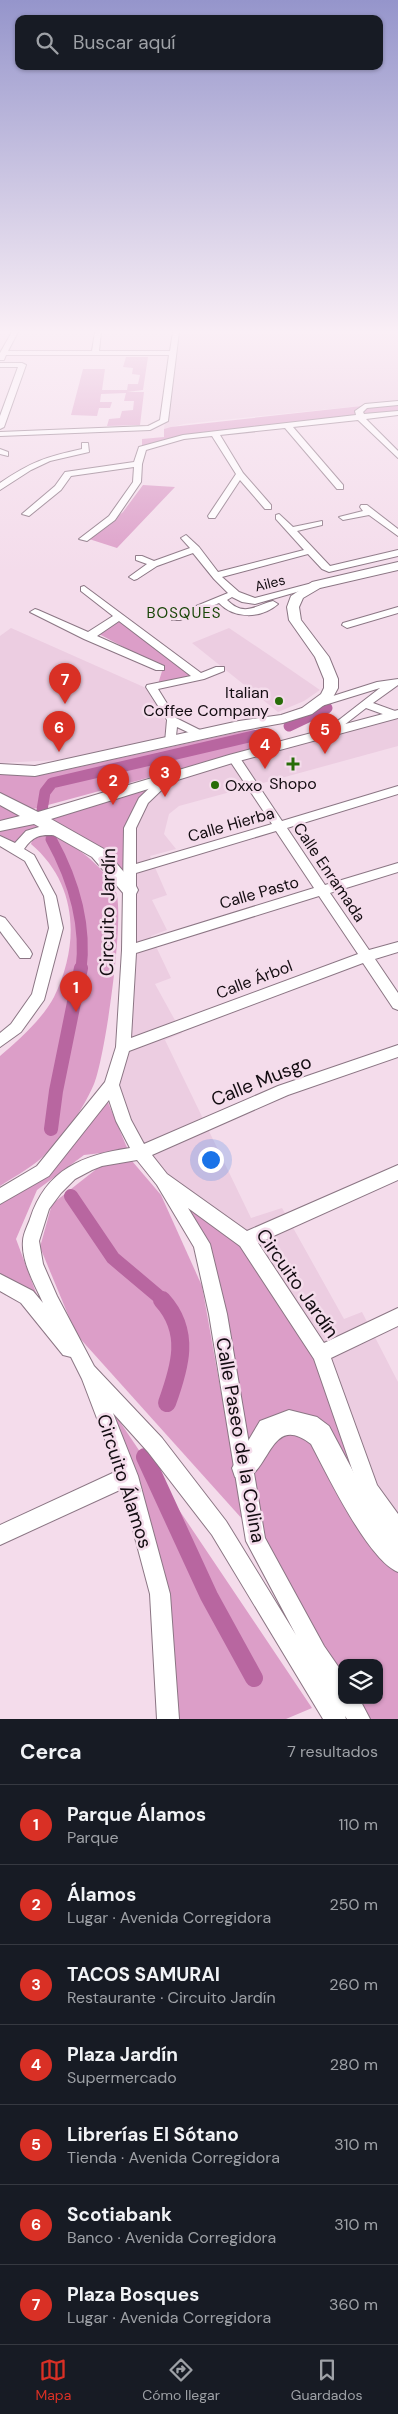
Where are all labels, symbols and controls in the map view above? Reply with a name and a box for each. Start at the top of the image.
search box [15,15,383,70]
icon: search [33,29,61,57]
text: Buscar aquí [73,30,176,55]
street label: Ailes [253,571,287,595]
district label: BOSQUES [147,603,221,623]
pin: 7 [49,663,81,704]
place label: Italian Coffee Company [143,682,269,721]
marker: Italian Coffee Company [273,695,285,707]
pin: 6 [43,711,75,752]
pin: 5 [309,713,341,754]
pin: 4 [249,728,281,769]
pin: 3 [149,756,181,797]
marker: Shopo [286,757,300,771]
pin: 2 [97,764,129,805]
place label: Shopo [269,773,317,794]
place label: Oxxo [225,775,262,796]
marker: Oxxo [209,779,221,791]
street label: Calle Hierba [185,802,277,847]
street label: Calle Enramada [289,819,371,926]
street label: Circuito Jardín [94,848,121,976]
street label: Calle Pasto [217,871,301,914]
street label: Calle Árbol [213,955,295,1004]
pin: 1 [60,971,92,1012]
street label: Calle Musgo [207,1049,315,1112]
your location [198,1147,224,1173]
street label: Circuito Jardín [251,1224,345,1343]
street label: Calle Paseo de la Colina [210,1335,271,1545]
street label: Circuito Álamos [91,1411,158,1551]
map controls [338,1659,383,1704]
button: layers [338,1659,383,1704]
text: Cerca [20,1738,82,1766]
text: 7 resultados [287,1741,378,1762]
text: Parque Álamos [67,1802,206,1827]
text: 1 [33,1814,39,1835]
text: 110 m [339,1814,378,1835]
text: Parque [67,1827,119,1848]
text: Álamos [67,1882,136,1907]
text: 2 [31,1894,41,1915]
text: 250 m [330,1894,378,1915]
text: Lugar · Avenida Corregidora [67,1907,271,1928]
text: TACOS SAMURAI [67,1962,220,1987]
text: 3 [31,1974,41,1995]
text: 260 m [329,1974,378,1995]
text: Restaurante · Circuito Jardín [67,1987,276,2008]
text: Plaza Jardín [67,2042,178,2067]
text: 4 [31,2054,41,2075]
text: 280 m [330,2054,378,2075]
text: Supermercado [67,2067,177,2088]
text: Librerías El Sótano [67,2122,239,2147]
text: 5 [31,2134,41,2155]
text: 310 m [334,2134,378,2155]
text: Tienda · Avenida Corregidora [67,2147,280,2168]
text: Scotiabank [67,2202,172,2227]
text: 6 [31,2214,41,2235]
text: 310 m [334,2214,378,2235]
text: Banco · Avenida Corregidora [67,2227,276,2248]
text: Plaza Bosques [67,2282,199,2307]
text: 7 [32,2294,40,2315]
text: 360 m [329,2294,378,2315]
text: Lugar · Avenida Corregidora [67,2307,271,2328]
tab: Mapa [35,2356,71,2404]
tab: Cómo llegar [142,2356,220,2404]
tab: Guardados [291,2356,362,2404]

